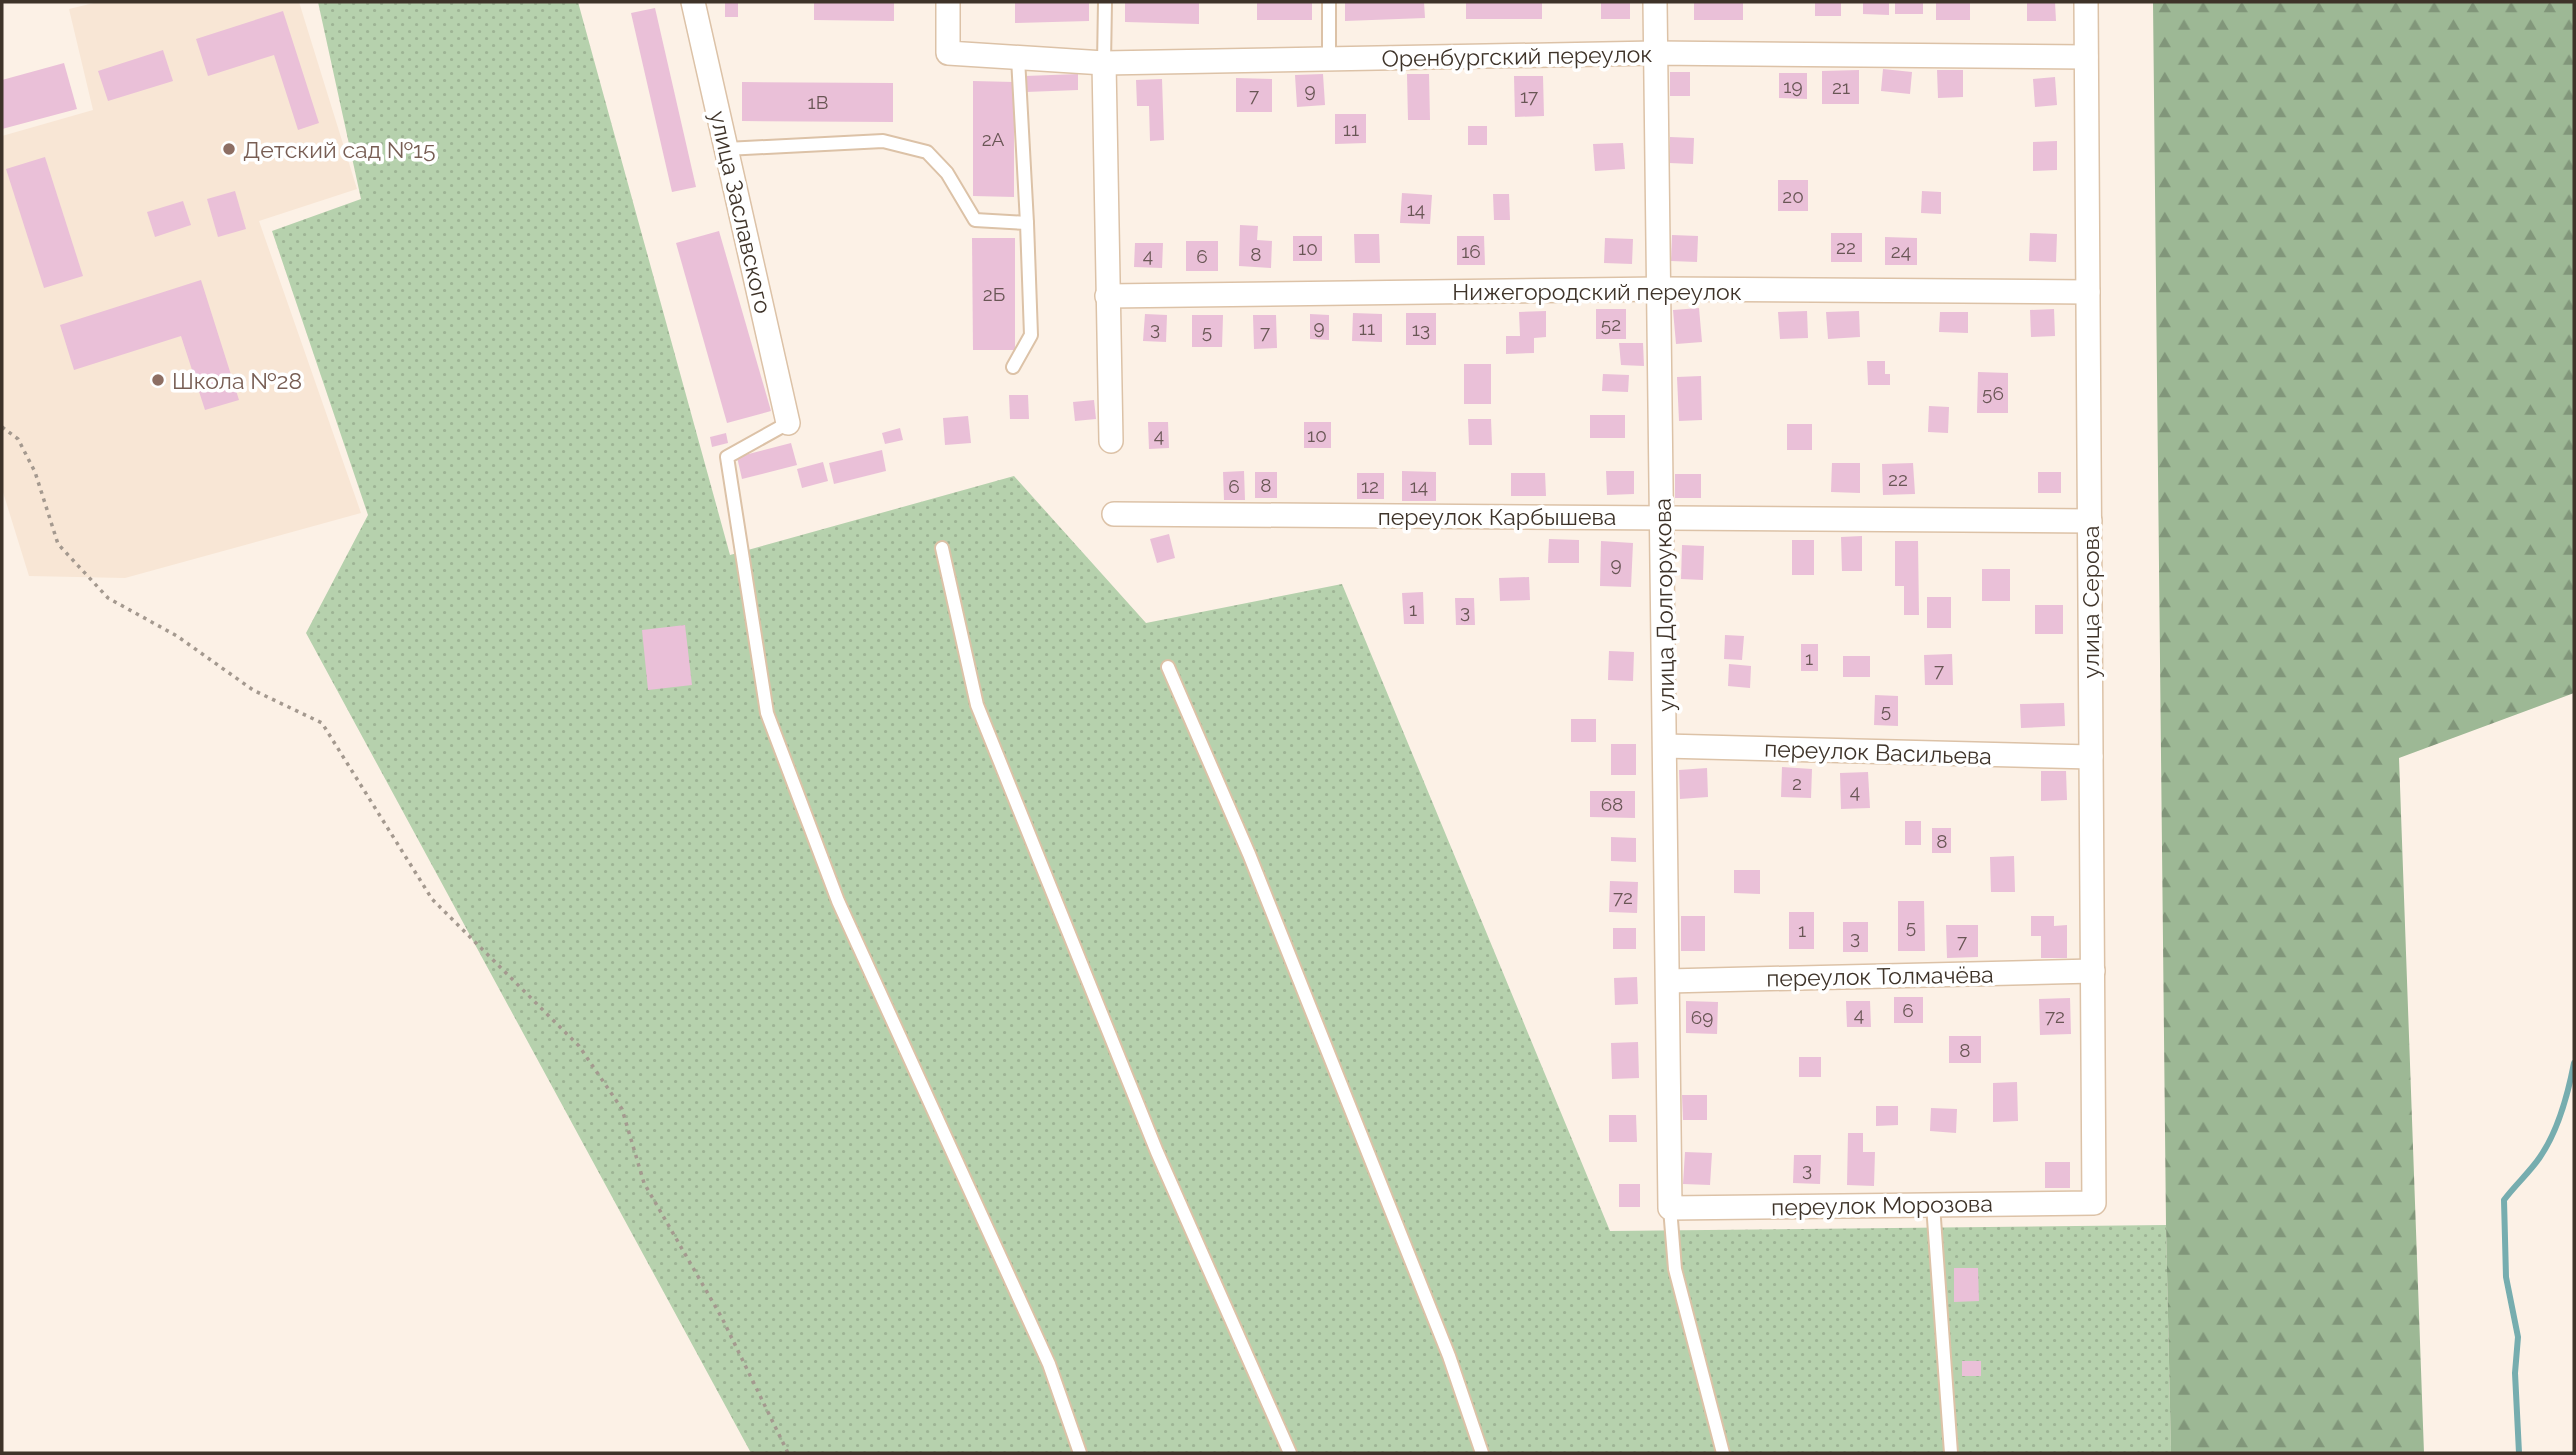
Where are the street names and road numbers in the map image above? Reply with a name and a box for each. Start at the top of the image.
street label: Оренбургский переулок [1381,40,1653,72]
street label: улица Заславского [705,108,777,316]
street label: Нижегородский переулок [1452,278,1742,305]
street label: улица Долгорукова [1649,498,1679,712]
street label: переулок Карбышева [1378,503,1616,530]
street label: улица Серова [2077,526,2104,678]
street label: переулок Васильева [1764,735,1992,769]
street label: переулок Толмачёва [1766,961,1994,991]
street label: переулок Морозова [1771,1190,1993,1220]

